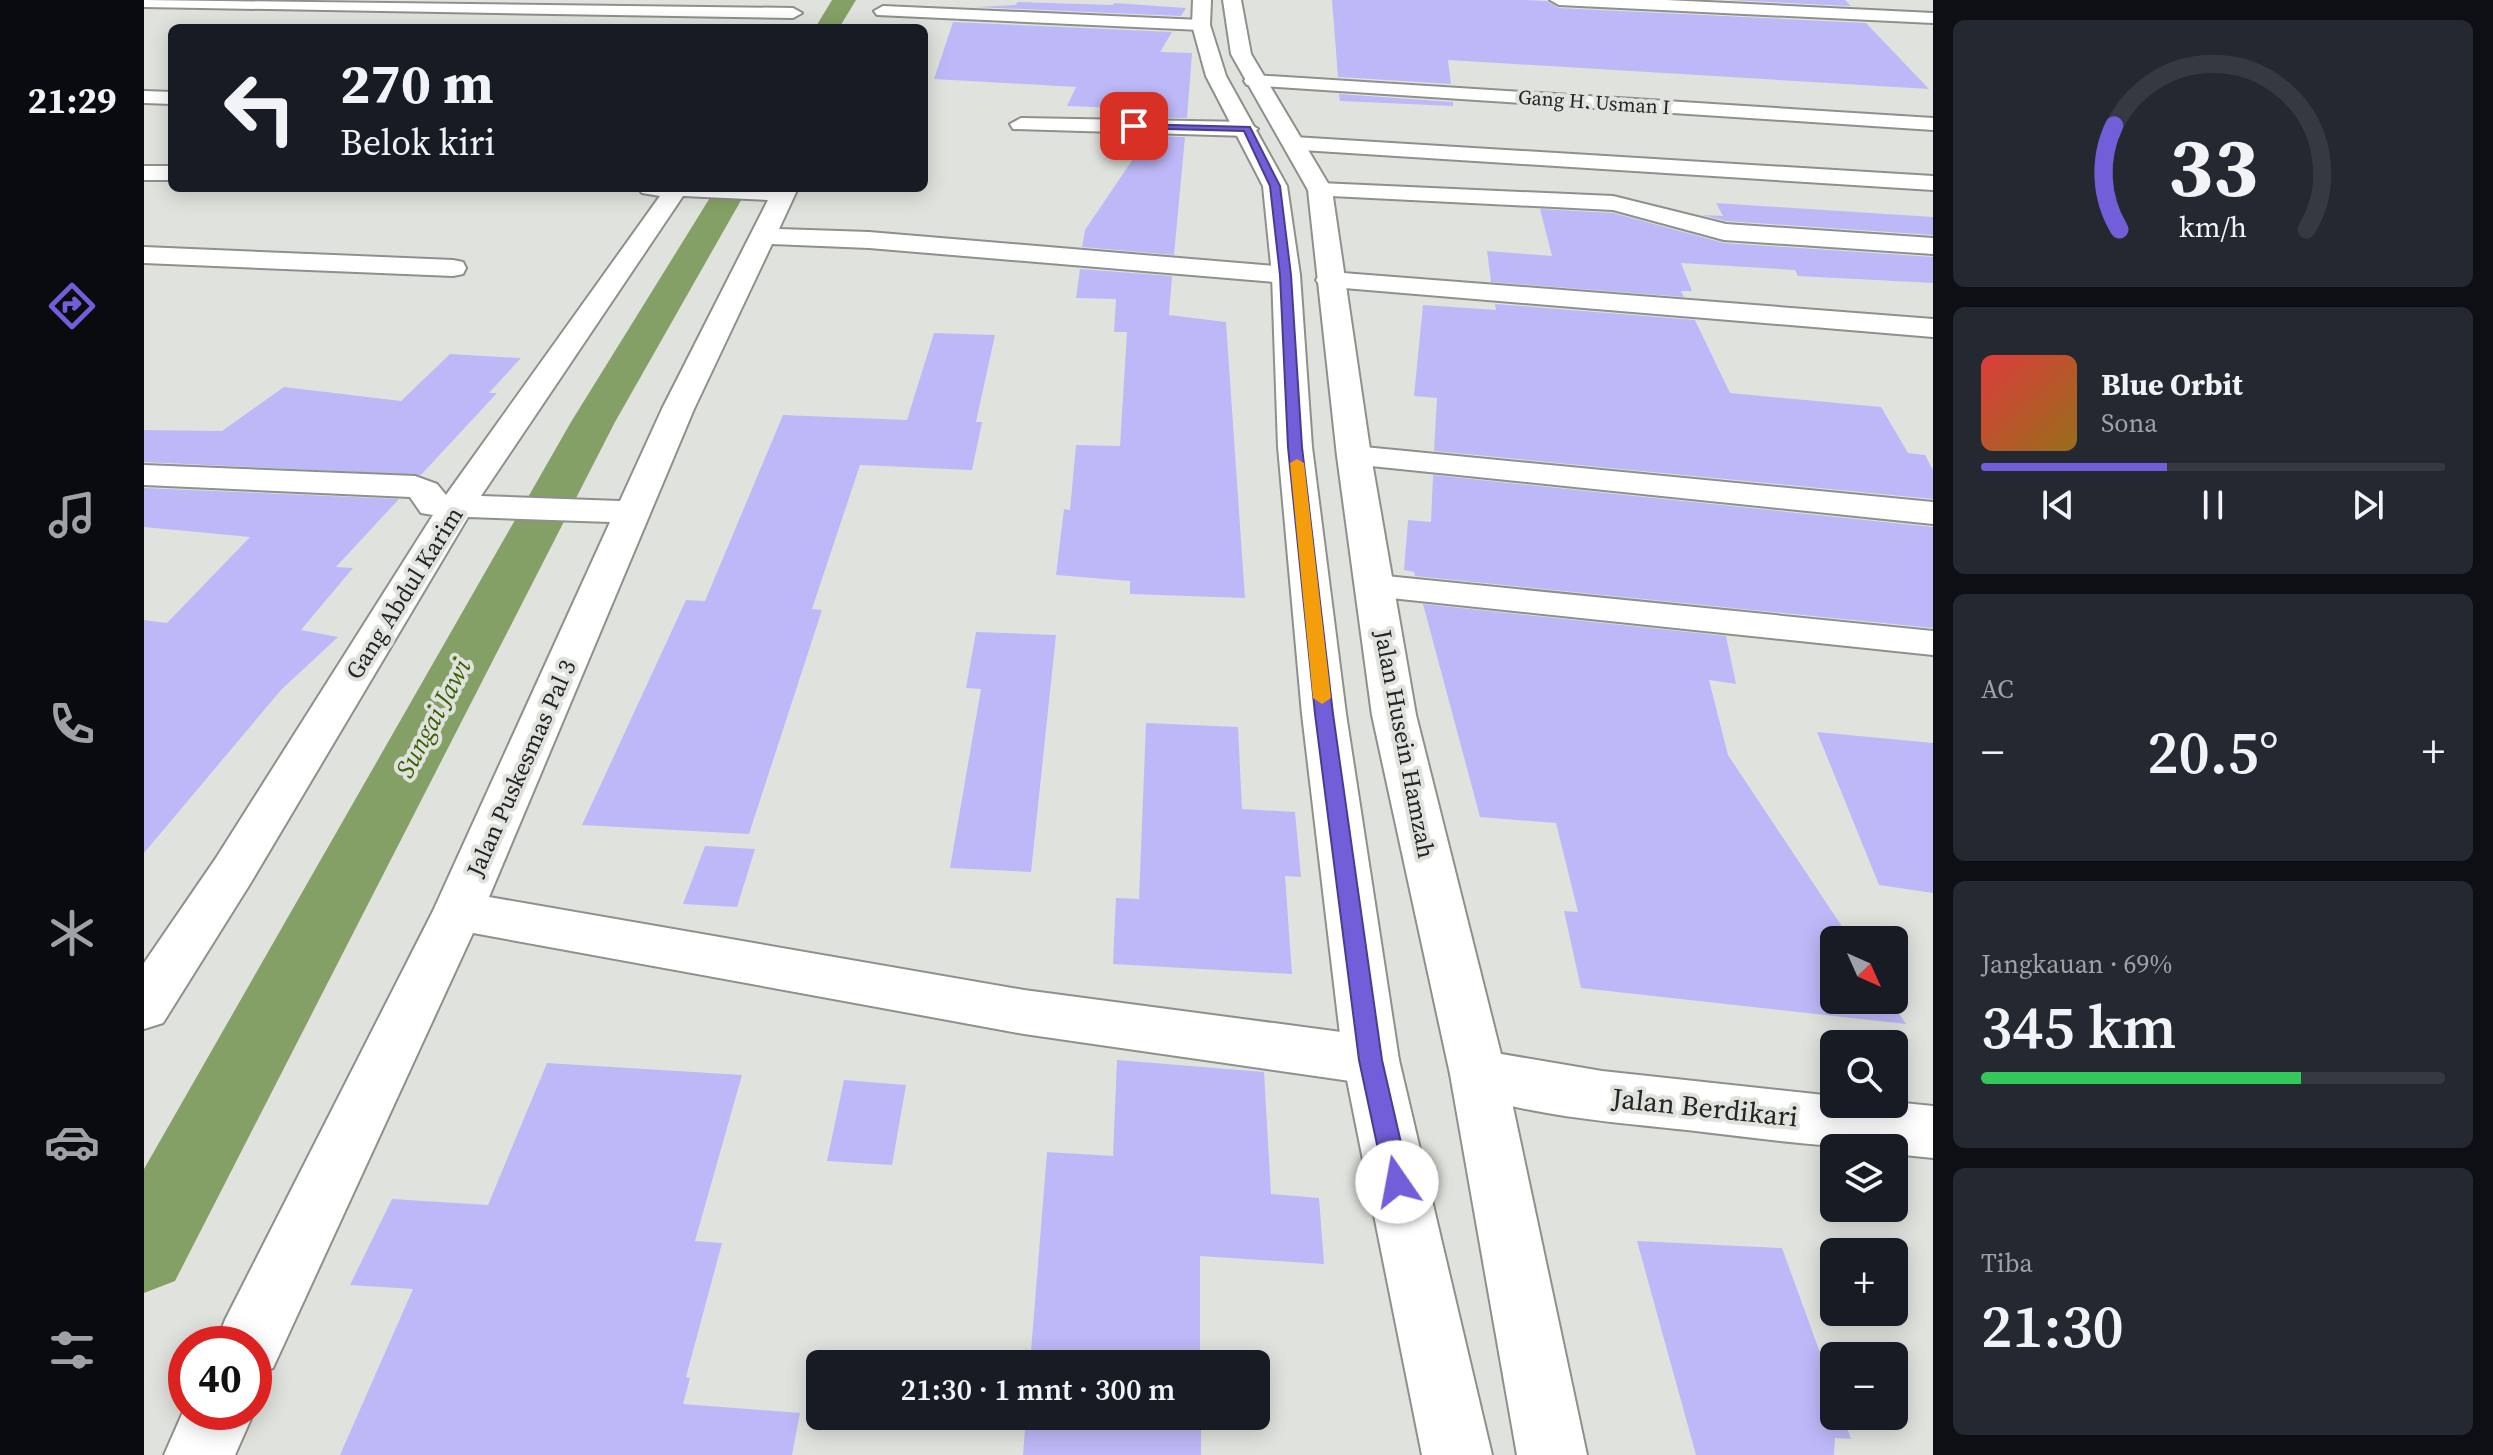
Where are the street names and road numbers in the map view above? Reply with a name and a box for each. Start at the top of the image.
street label: Gang H. Usman I [1517,83,1671,121]
street label: Gang Abdul Karim [338,500,470,686]
street label: Jalan Husein Hamzah [1366,626,1443,861]
street label: Jalan Puskesmas Pal 3 [458,654,584,883]
street label: Jalan Berdikari [1609,1078,1800,1136]

